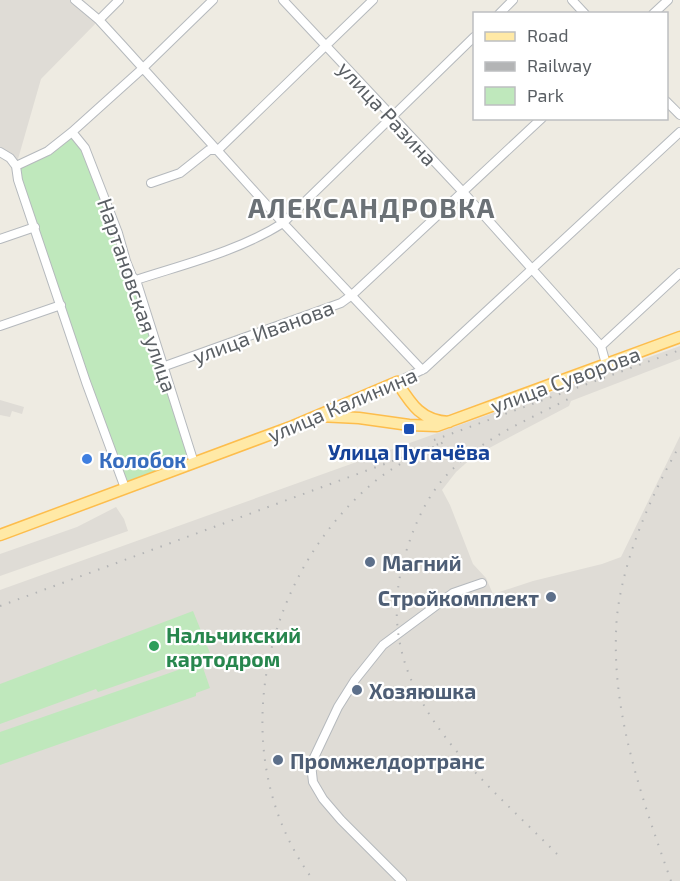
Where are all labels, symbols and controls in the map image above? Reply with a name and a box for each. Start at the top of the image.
legend [473,12,668,120]
text: Road [527,24,568,46]
text: Railway [527,54,592,76]
street label: улица Разина [332,56,443,171]
text: Park [527,84,564,106]
district label: АЛЕКСАНДРОВКА [248,191,496,223]
street label: Нартановская улица [92,195,183,396]
street label: улица Иванова [189,294,337,369]
street label: улица Суворова [487,340,644,419]
street label: улица Калинина [263,361,421,448]
marker: Улица Пугачёва [402,422,416,436]
place label: Улица Пугачёва [328,439,490,464]
place label: Колобок [99,447,186,472]
marker: Колобок [80,452,94,466]
place label: Магний [382,550,462,575]
marker: Магний [363,555,377,569]
place label: Стройкомплект [378,585,539,610]
marker: Стройкомплект [544,590,558,604]
place label: Нальчикский картодром [166,622,301,671]
marker: Нальчикский картодром [147,639,161,653]
place label: Хозяюшка [369,678,476,703]
marker: Хозяюшка [350,683,364,697]
place label: Промжелдортранс [290,748,485,773]
marker: Промжелдортранс [271,753,285,767]

